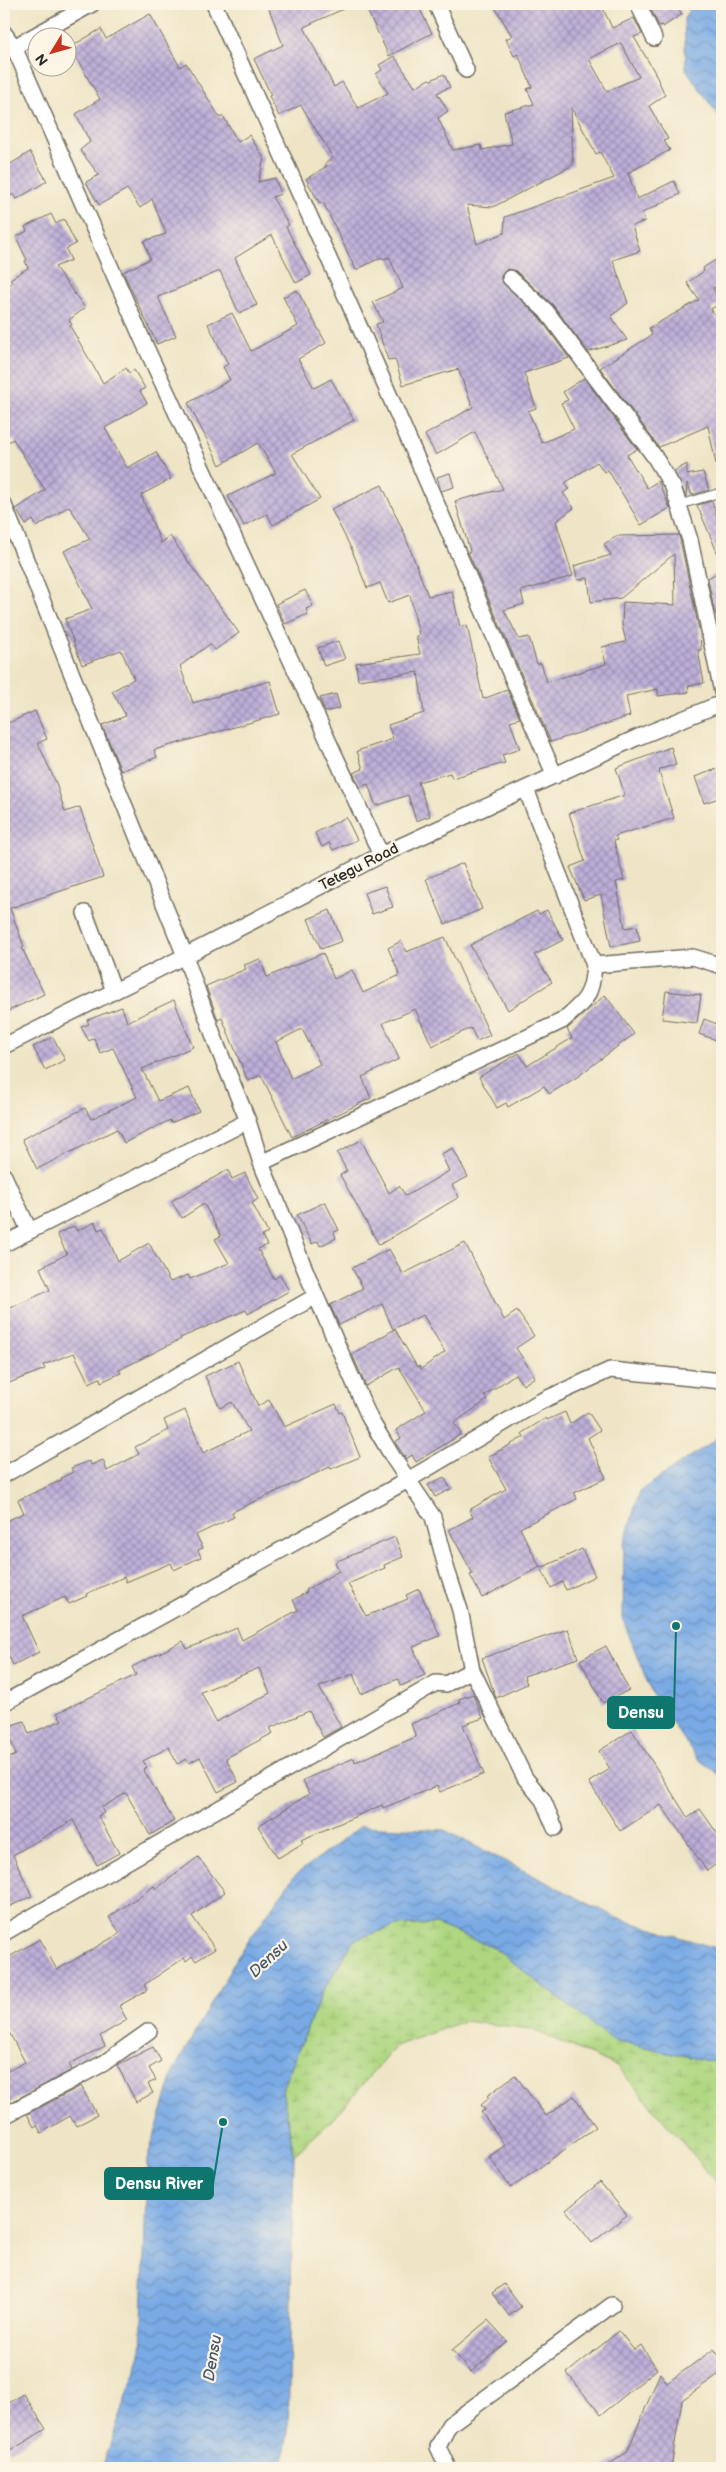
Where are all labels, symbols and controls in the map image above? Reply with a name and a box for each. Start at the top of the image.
north arrow [28,28,78,78]
text: N [32,50,52,69]
street label: Tetegu Road [316,839,402,895]
callout: Densu [608,1697,674,1728]
text: Densu [618,1704,664,1723]
water label: Densu [245,1936,293,1982]
callout: Densu River [105,2168,213,2199]
text: Densu River [115,2175,204,2194]
water label: Densu [200,2333,226,2383]

